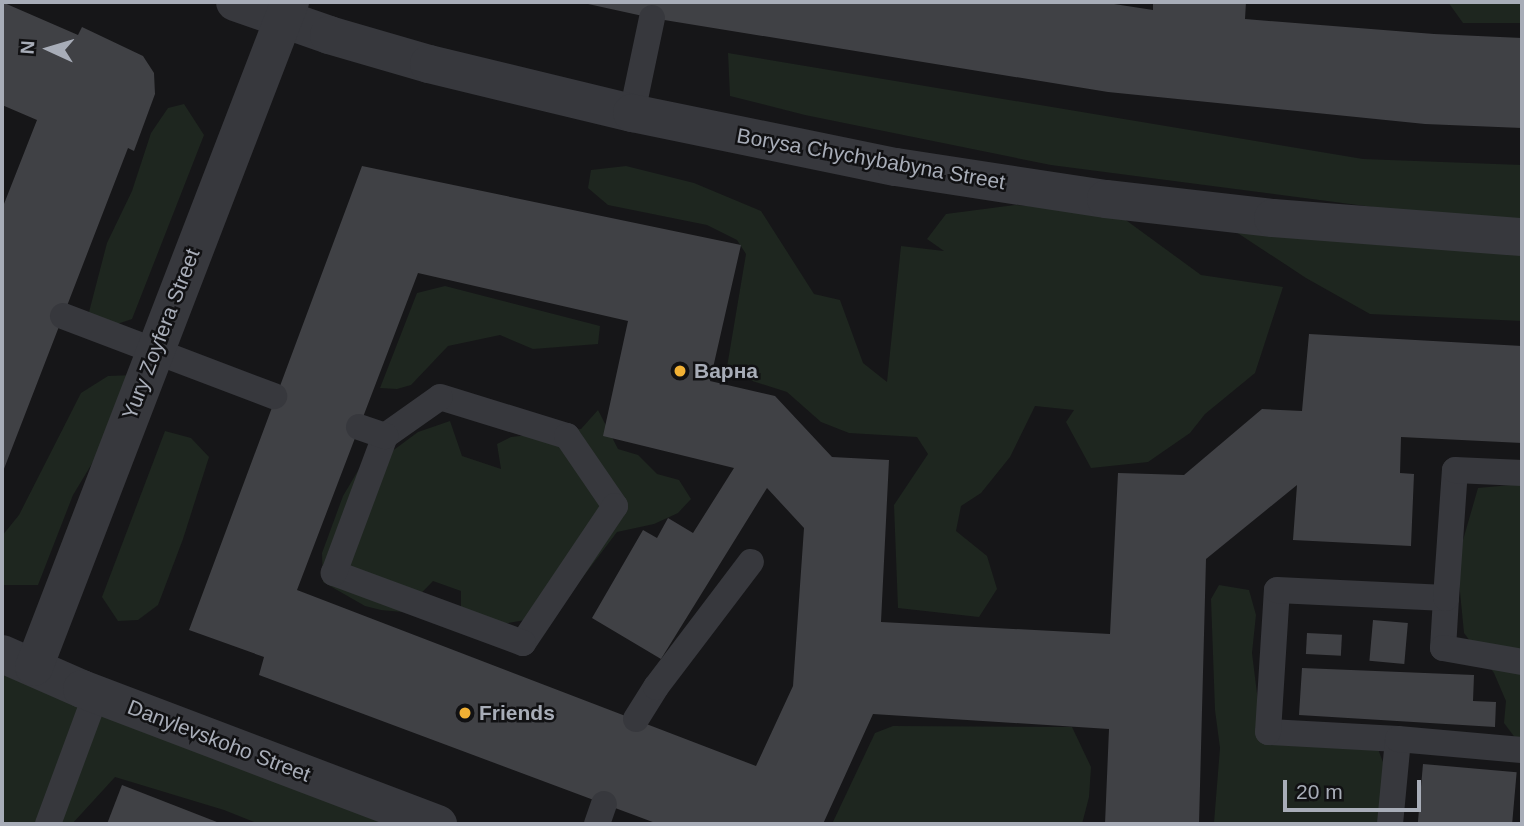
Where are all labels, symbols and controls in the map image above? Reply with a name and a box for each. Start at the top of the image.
north arrow [14,14,84,84]
text: N [17,40,39,55]
street label: Borysa Chychybabyna Street [735,123,1007,195]
street label: Yury Zoyfera Street [117,245,205,423]
place label: Варна [694,358,758,384]
marker: Варна [672,363,688,379]
street label: Danylevskoho Street [124,695,314,787]
place label: Friends [479,700,555,726]
marker: Friends [457,705,473,721]
scale bar [1286,766,1424,810]
text: 20 m [1296,780,1343,803]

